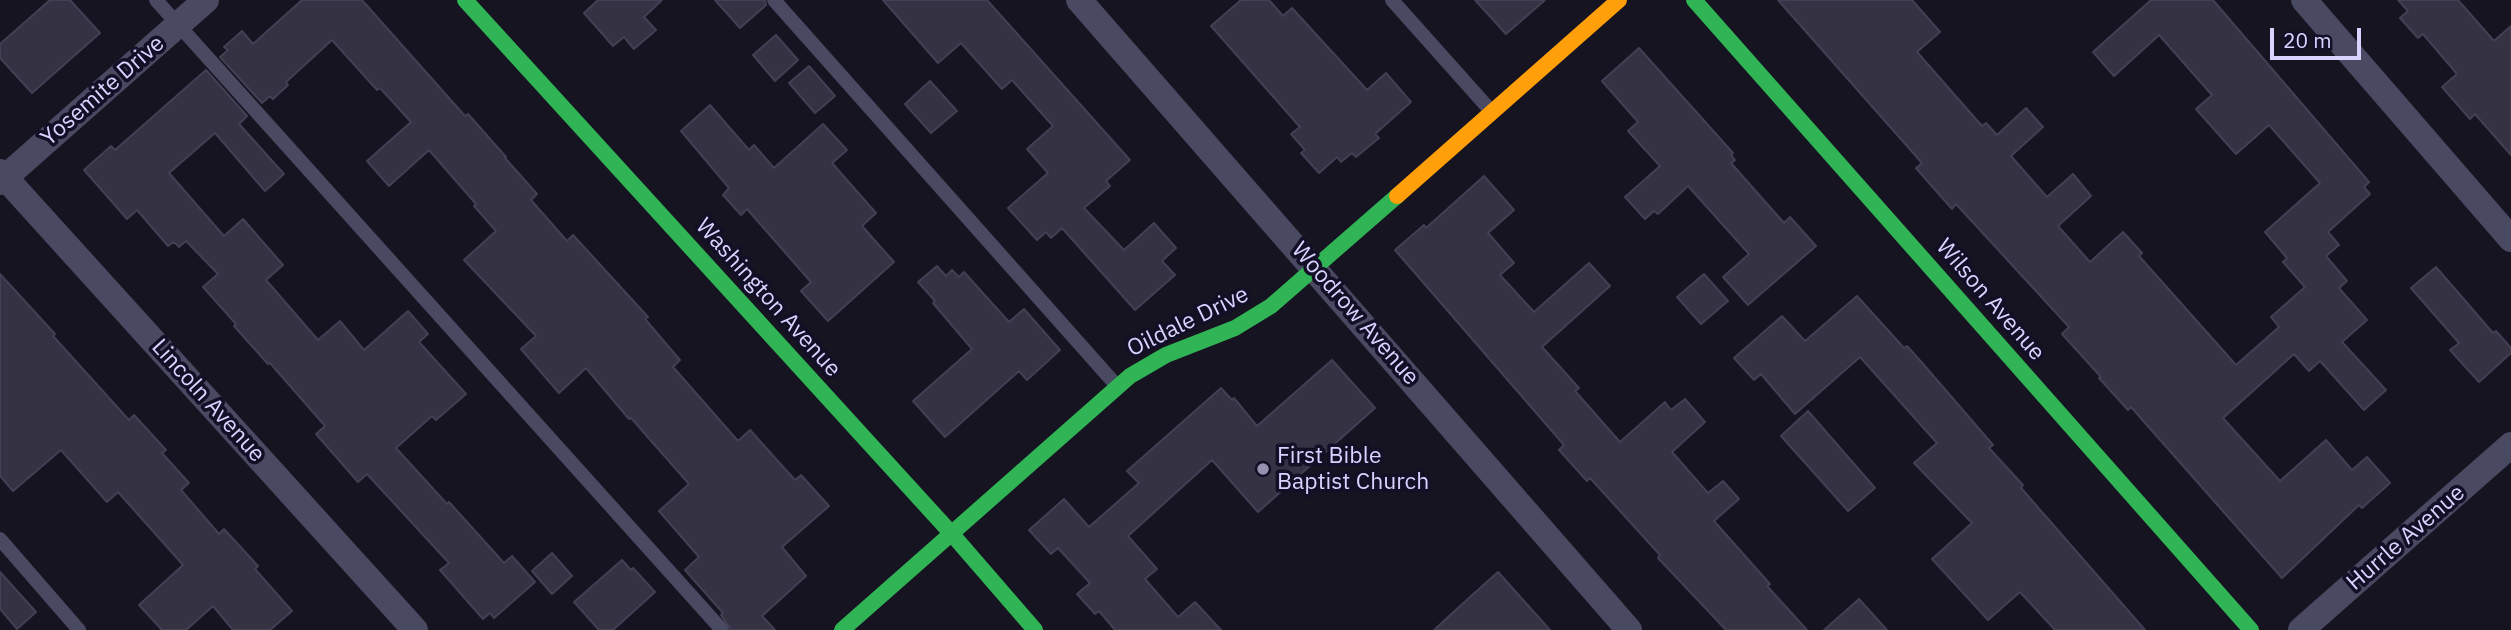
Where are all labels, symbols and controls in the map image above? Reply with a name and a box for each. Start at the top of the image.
scale bar [2273,14,2364,58]
text: 20 m [2283,26,2332,54]
street label: Yosemite Drive [36,30,170,152]
street label: Washington Avenue [690,213,846,383]
street label: Wilson Avenue [1930,234,2050,366]
street label: Woodrow Avenue [1285,237,1425,391]
street label: Oildale Drive [1123,281,1253,363]
street label: Lincoln Avenue [145,334,271,468]
place label: First Bible Baptist Church [1277,442,1429,496]
marker: First Bible Baptist Church [1255,461,1271,477]
street label: Hurrle Avenue [2341,479,2471,597]

